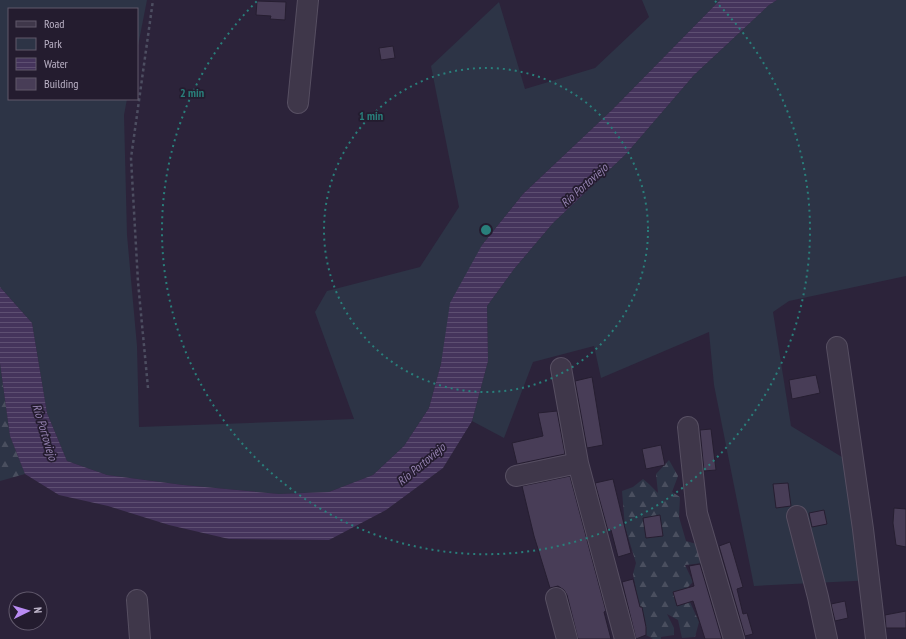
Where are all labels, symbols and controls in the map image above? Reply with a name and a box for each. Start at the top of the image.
legend [8,8,138,100]
text: Road [44,16,64,31]
text: Park [44,36,62,51]
text: Water [44,56,69,71]
text: Building [44,76,79,91]
text: 2 min [180,85,204,100]
text: 1 min [359,108,383,123]
water label: Río Portoviejo [557,159,611,210]
centre of rings [479,223,493,237]
water label: Río Portoviejo [29,402,61,463]
water label: Río Portoviejo [394,439,449,488]
north arrow [8,591,48,631]
text: N [31,607,45,614]

